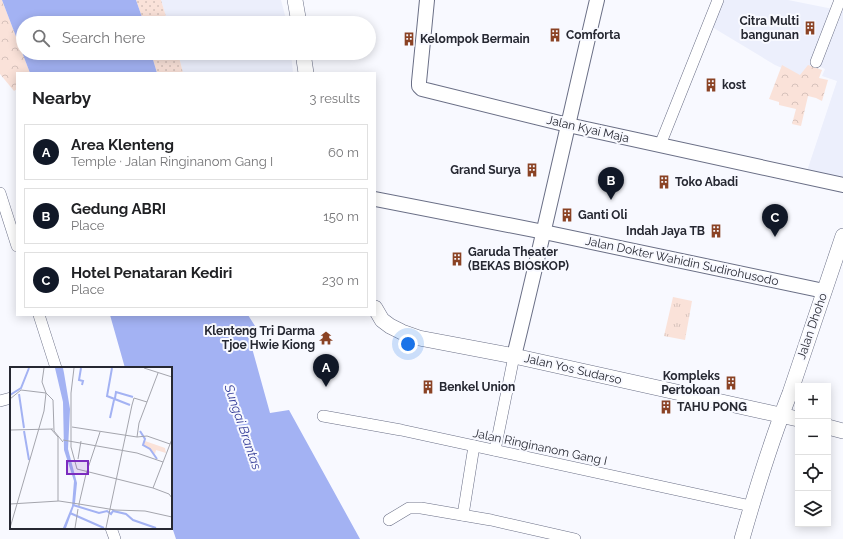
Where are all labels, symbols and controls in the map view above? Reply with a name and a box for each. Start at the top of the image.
place label: Citra Multi bangunan [740,14,799,42]
search box [16,16,376,60]
building icon: Citra Multi bangunan [802,20,818,36]
icon: search [30,27,52,49]
building icon: Comforta [547,27,563,43]
place label: Comforta [566,28,621,42]
text: Search here [62,29,145,47]
building icon: Kelompok Bermain [401,31,417,47]
place label: Kelompok Bermain [420,32,530,46]
building icon: kost [703,77,719,93]
place label: kost [722,78,747,92]
text: Nearby [32,88,91,108]
text: 3 results [310,91,360,106]
street label: Jalan Kyai Maja [545,113,631,145]
text: Area Klenteng [71,136,174,154]
text: A [42,145,50,160]
text: 60 m [328,145,359,160]
text: Temple · Jalan Ringinanom Gang I [71,154,273,169]
building icon: Grand Surya [524,162,540,178]
place label: Grand Surya [450,163,521,177]
pin: B [598,167,624,200]
building icon: Toko Abadi [656,174,672,190]
place label: Toko Abadi [675,175,738,189]
text: Gedung ABRI [71,200,166,218]
pin: C [762,204,788,237]
building icon: Ganti Oli [559,207,575,223]
place label: Ganti Oli [578,208,627,222]
text: B [42,209,50,224]
text: 150 m [323,209,359,224]
text: Place [71,218,104,233]
building icon: Indah Jaya TB [708,223,724,239]
place label: Indah Jaya TB [626,224,705,238]
street label: Jalan Dokter Wahidin Sudirohusodo [584,234,780,288]
place label: Garuda Theater (BEKAS BIOSKOP) [468,245,569,273]
building icon: Garuda Theater (BEKAS BIOSKOP) [449,251,465,267]
text: Hotel Penataran Kediri [71,264,232,282]
text: C [42,273,50,288]
text: 230 m [322,273,359,288]
text: Place [71,282,104,297]
street label: Jalan Dhoho [794,291,830,361]
place label: Klenteng Tri Darma Tjoe Hwie Kiong [204,324,315,352]
temple icon: Klenteng Tri Darma Tjoe Hwie Kiong [318,330,334,346]
your location [398,334,418,354]
street label: Jalan Yos Sudarso [523,351,623,387]
pin: A [313,354,339,387]
inset map [10,367,172,529]
place label: Kompleks Pertokoan [661,369,720,397]
building icon: Kompleks Pertokoan [723,375,739,391]
building icon: Benkel Union [420,379,436,395]
place label: Benkel Union [439,380,515,394]
water label: Sungai Brantas [221,381,265,472]
map controls [795,383,831,527]
button: + [795,383,831,419]
building icon: TAHU PONG [658,399,674,415]
place label: TAHU PONG [677,400,747,414]
button: − [795,419,831,455]
street label: Jalan Ringinanom Gang I [472,426,608,468]
button: locate [795,455,831,491]
button: layers [795,491,831,527]

